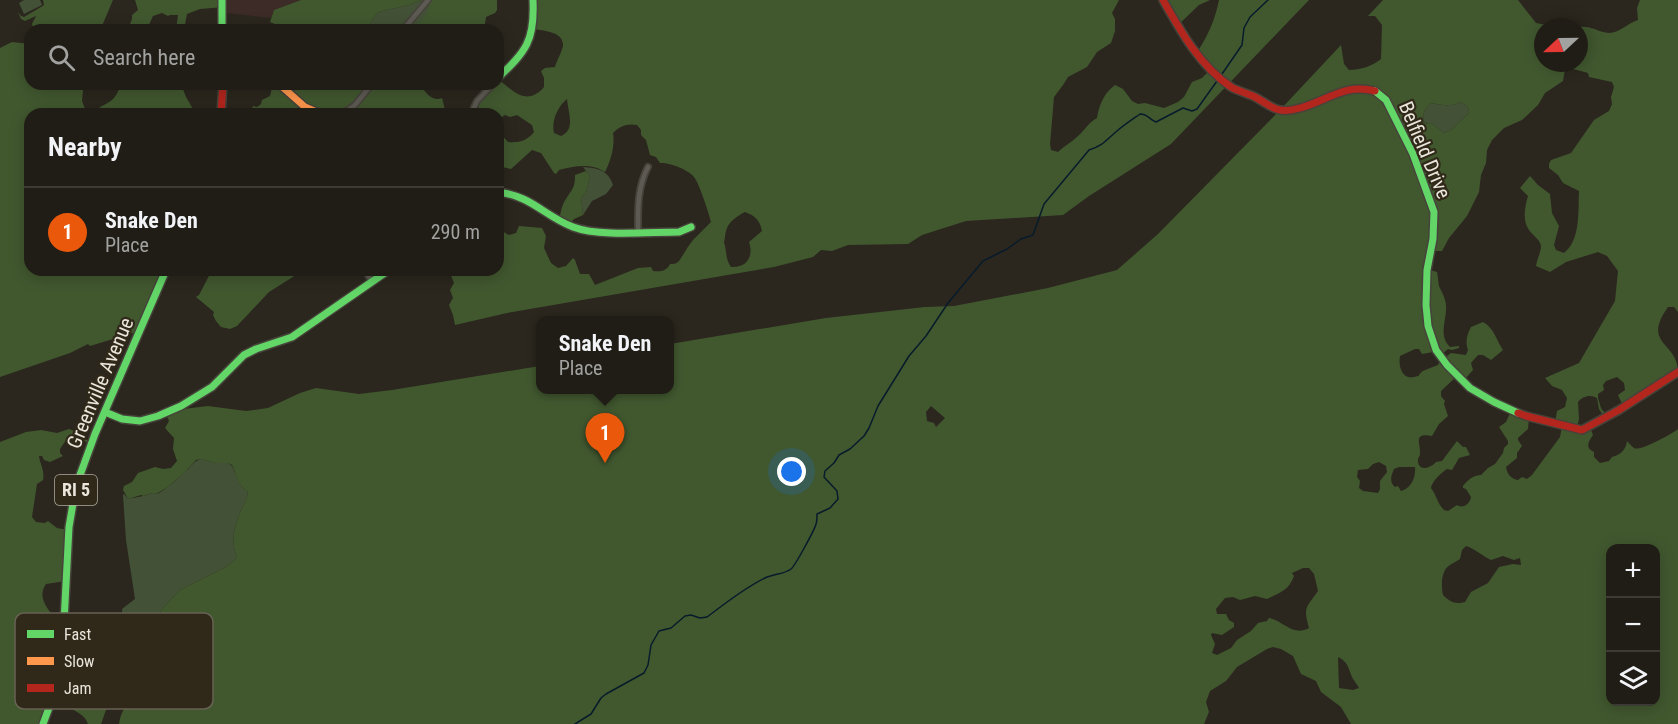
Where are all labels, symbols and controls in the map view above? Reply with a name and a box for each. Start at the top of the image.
north arrow [1534,18,1588,72]
search box [24,24,504,90]
icon: search [45,41,78,74]
text: Search here [93,45,195,70]
street label: Belfield Drive [1394,98,1456,202]
text: Nearby [48,132,122,162]
text: Snake Den [105,208,198,233]
text: 1 [62,220,73,244]
text: 290 m [431,220,480,244]
text: Place [105,233,149,257]
street label: Greenville Avenue [62,314,138,452]
popup [536,316,674,394]
text: Snake Den [559,331,651,356]
text: Place [559,356,603,380]
pin: 1 [586,414,624,463]
your location [777,457,806,486]
road number: RI 5 [55,475,97,505]
map controls [1606,544,1660,706]
button: + [1606,544,1660,598]
button: − [1606,598,1660,652]
legend [15,613,213,709]
text: Fast [64,625,91,644]
text: Slow [64,652,94,671]
button: layers [1606,652,1660,706]
text: Jam [64,679,91,698]

